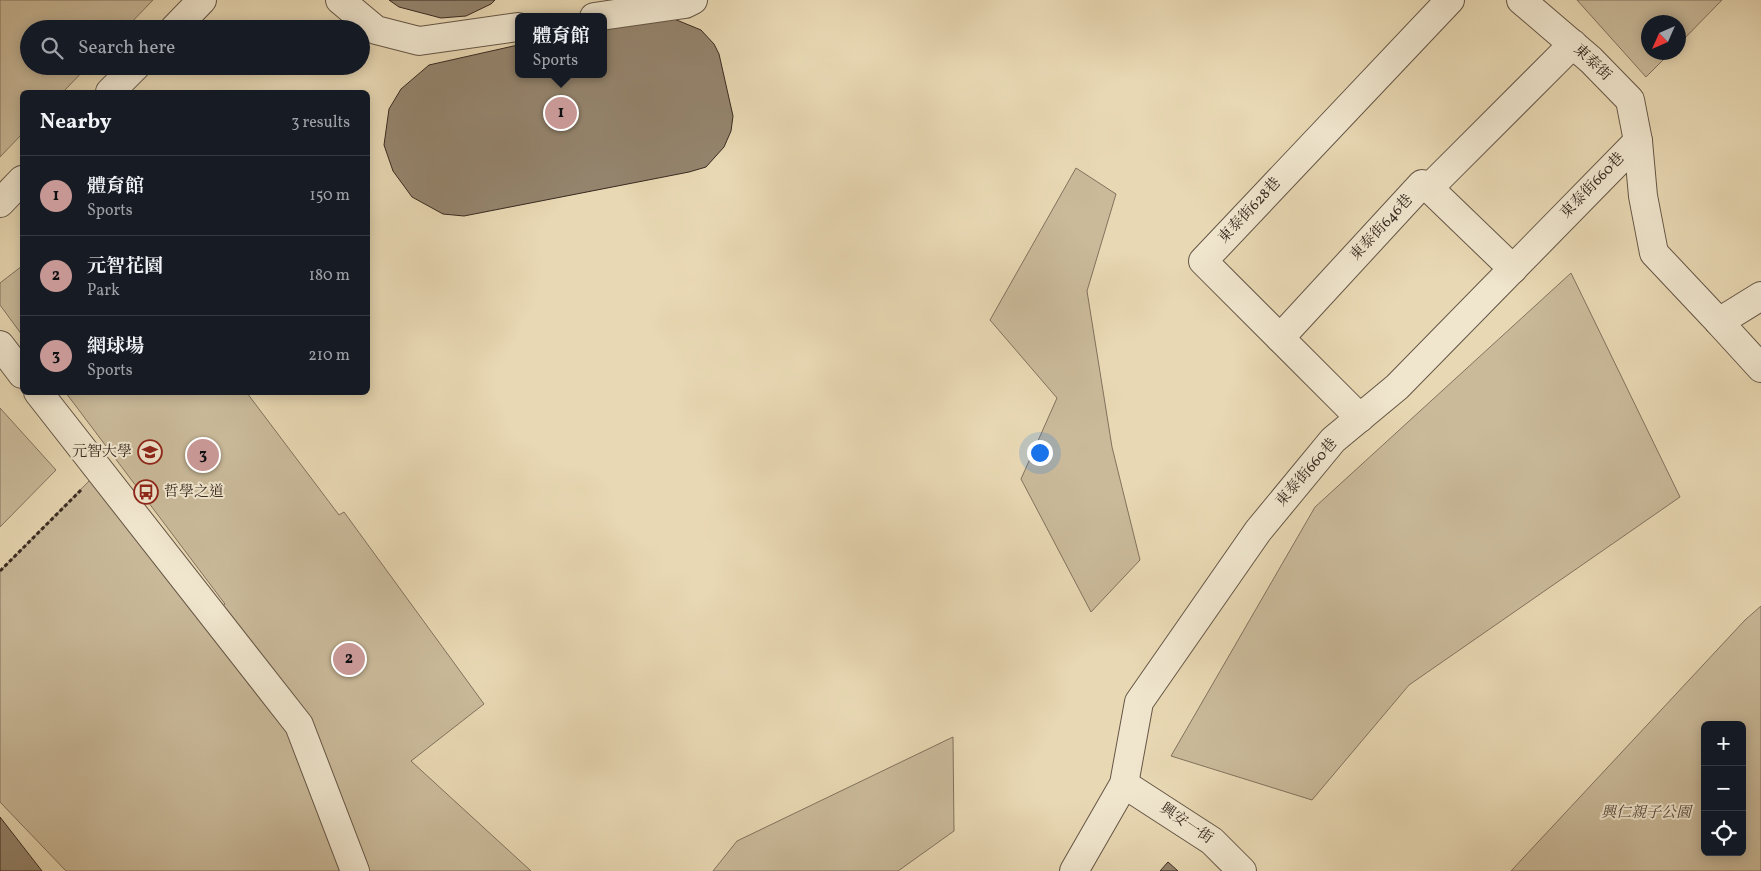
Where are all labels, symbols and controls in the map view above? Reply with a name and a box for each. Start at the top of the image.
popup [515,13,607,78]
north arrow [1641,15,1686,60]
search box [20,20,370,75]
text: 體育館 [532,24,590,50]
icon: search [38,34,66,62]
text: Search here [78,35,175,61]
street label: 東泰街 [1568,40,1616,86]
text: Sports [532,50,578,72]
pin: 1 [545,94,577,132]
text: Nearby [40,108,111,137]
text: 3 results [291,112,350,134]
street label: 東泰街660巷 [1556,148,1630,224]
street label: 東泰街628巷 [1214,173,1286,249]
text: 體育館 [87,174,144,200]
text: 1 [53,185,59,207]
text: 150 m [309,185,350,207]
street label: 東泰街646巷 [1346,190,1418,266]
text: Sports [87,200,133,222]
text: 元智花園 [87,254,163,280]
text: 2 [52,265,60,287]
text: 180 m [309,265,350,287]
text: Park [87,280,120,302]
text: 網球場 [87,334,144,360]
text: 3 [52,345,60,367]
text: 210 m [308,345,350,367]
text: Sports [87,360,133,382]
street label: 東泰街660巷 [1271,434,1343,512]
pin: 3 [187,436,219,474]
school or university icon: 元智大學 [137,439,163,465]
your location [1027,440,1053,466]
place label: 元智大學 [72,442,132,463]
bus stop icon: 哲學之道 [133,479,159,505]
place label: 哲學之道 [164,482,224,503]
pin: 2 [333,640,365,678]
map controls [1701,721,1746,856]
button: + [1701,721,1746,766]
button: − [1701,766,1746,811]
street label: 興安一街 [1155,799,1217,849]
park label: 興仁親子公園 [1601,803,1693,824]
button: locate [1701,811,1746,856]

